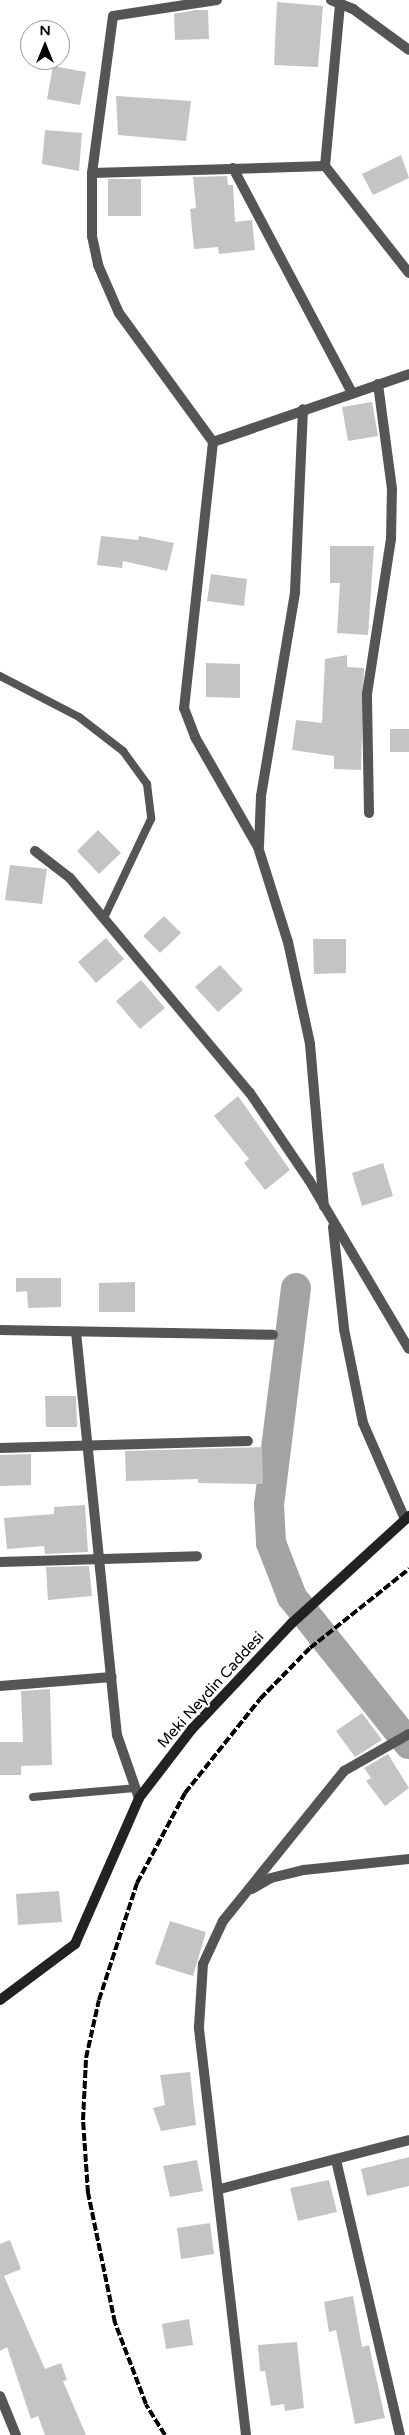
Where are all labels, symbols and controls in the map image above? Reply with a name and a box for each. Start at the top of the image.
north arrow [20,20,70,70]
text: N [39,22,51,39]
street label: Meki Neydin Caddesi [154,1628,268,1752]

